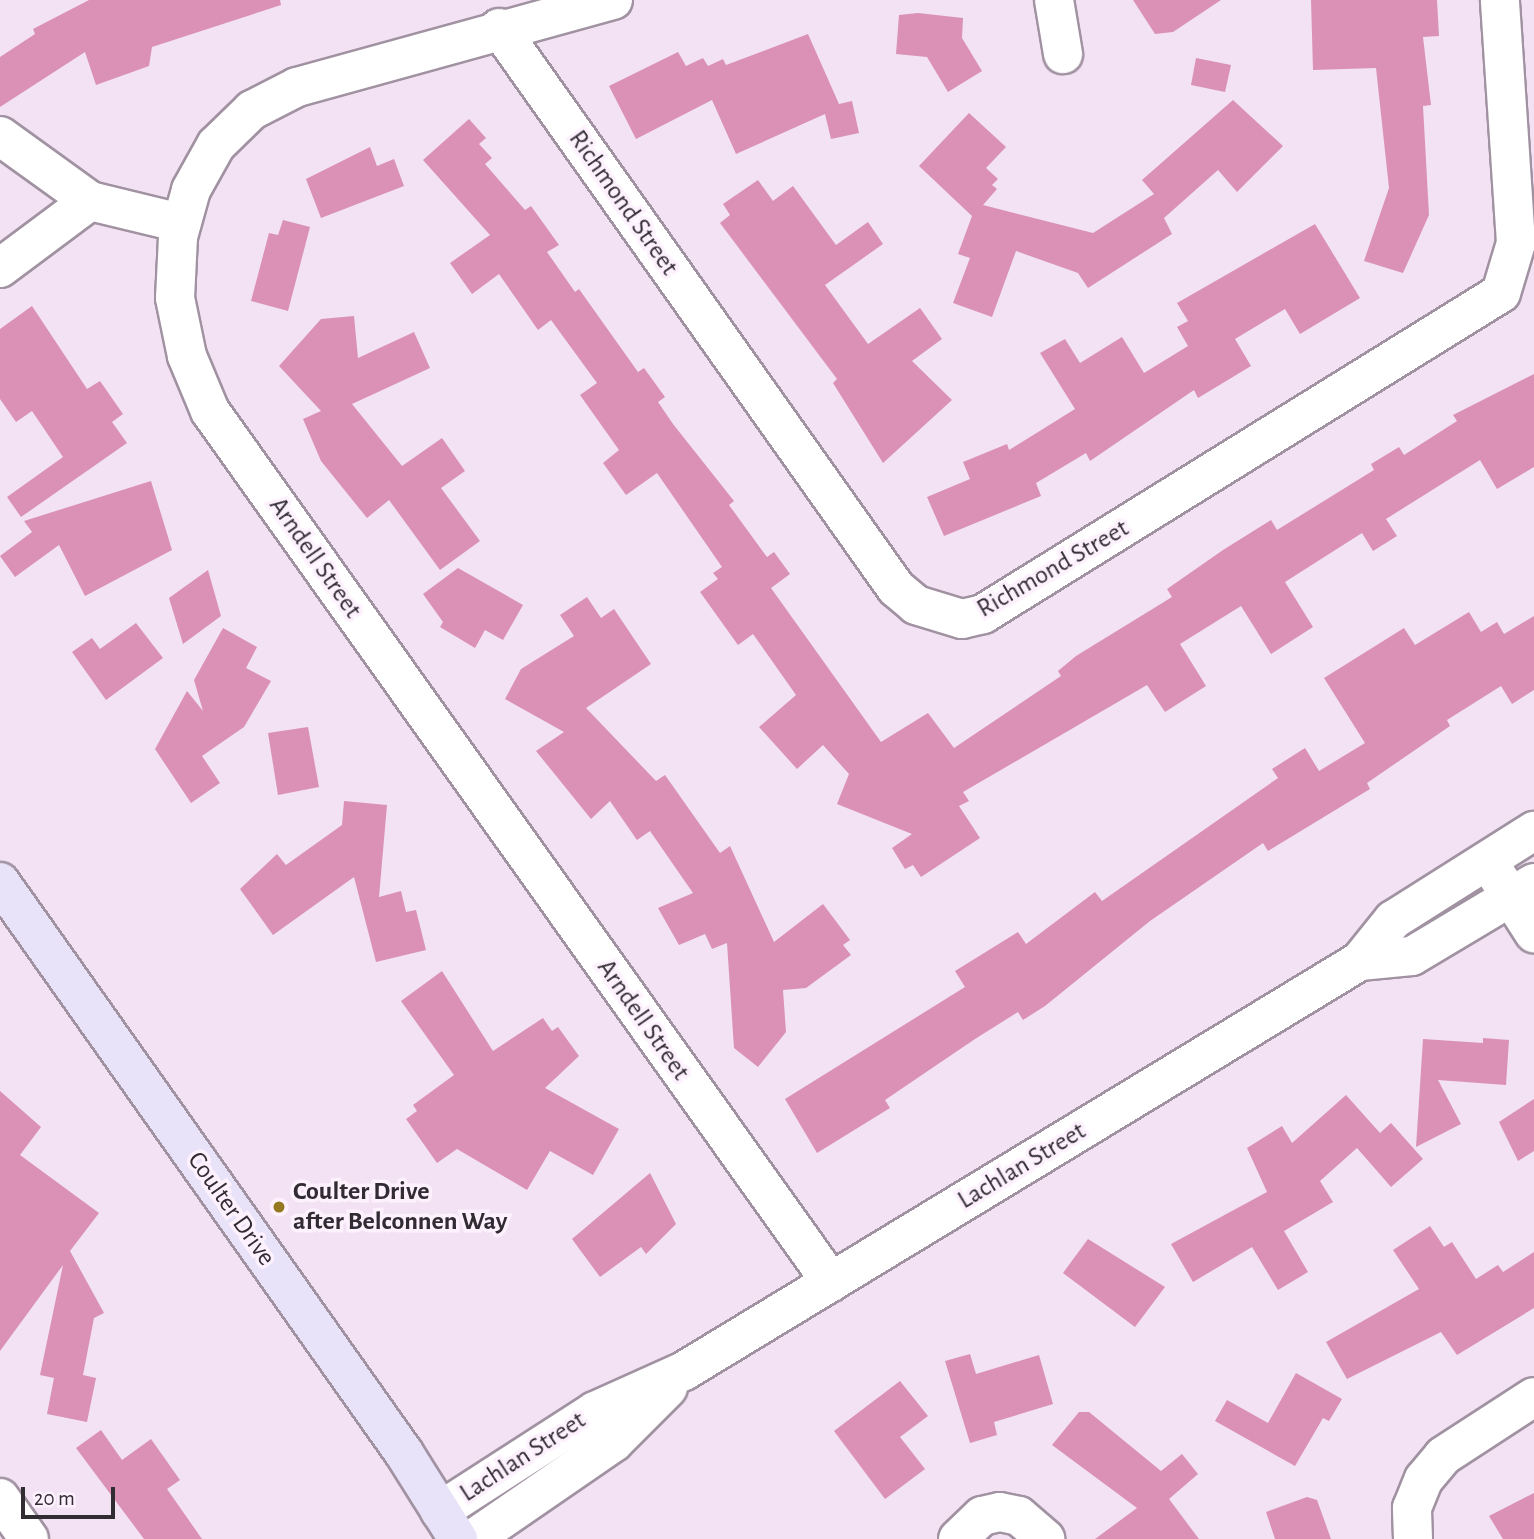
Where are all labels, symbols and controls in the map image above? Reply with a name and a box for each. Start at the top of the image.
street label: Richmond Street [562,125,684,281]
street label: Arndell Street [262,492,368,624]
street label: Richmond Street [972,513,1134,625]
street label: Arndell Street [590,954,696,1086]
street label: Lachlan Street [952,1116,1092,1216]
street label: Coulter Drive [180,1146,282,1272]
place label: Coulter Drive after Belconnen Way [293,1176,507,1238]
marker: Coulter Drive after Belconnen Way [271,1199,287,1215]
street label: Lachlan Street [454,1405,592,1509]
scale bar [24,1472,119,1516]
text: 20 m [34,1488,75,1509]

